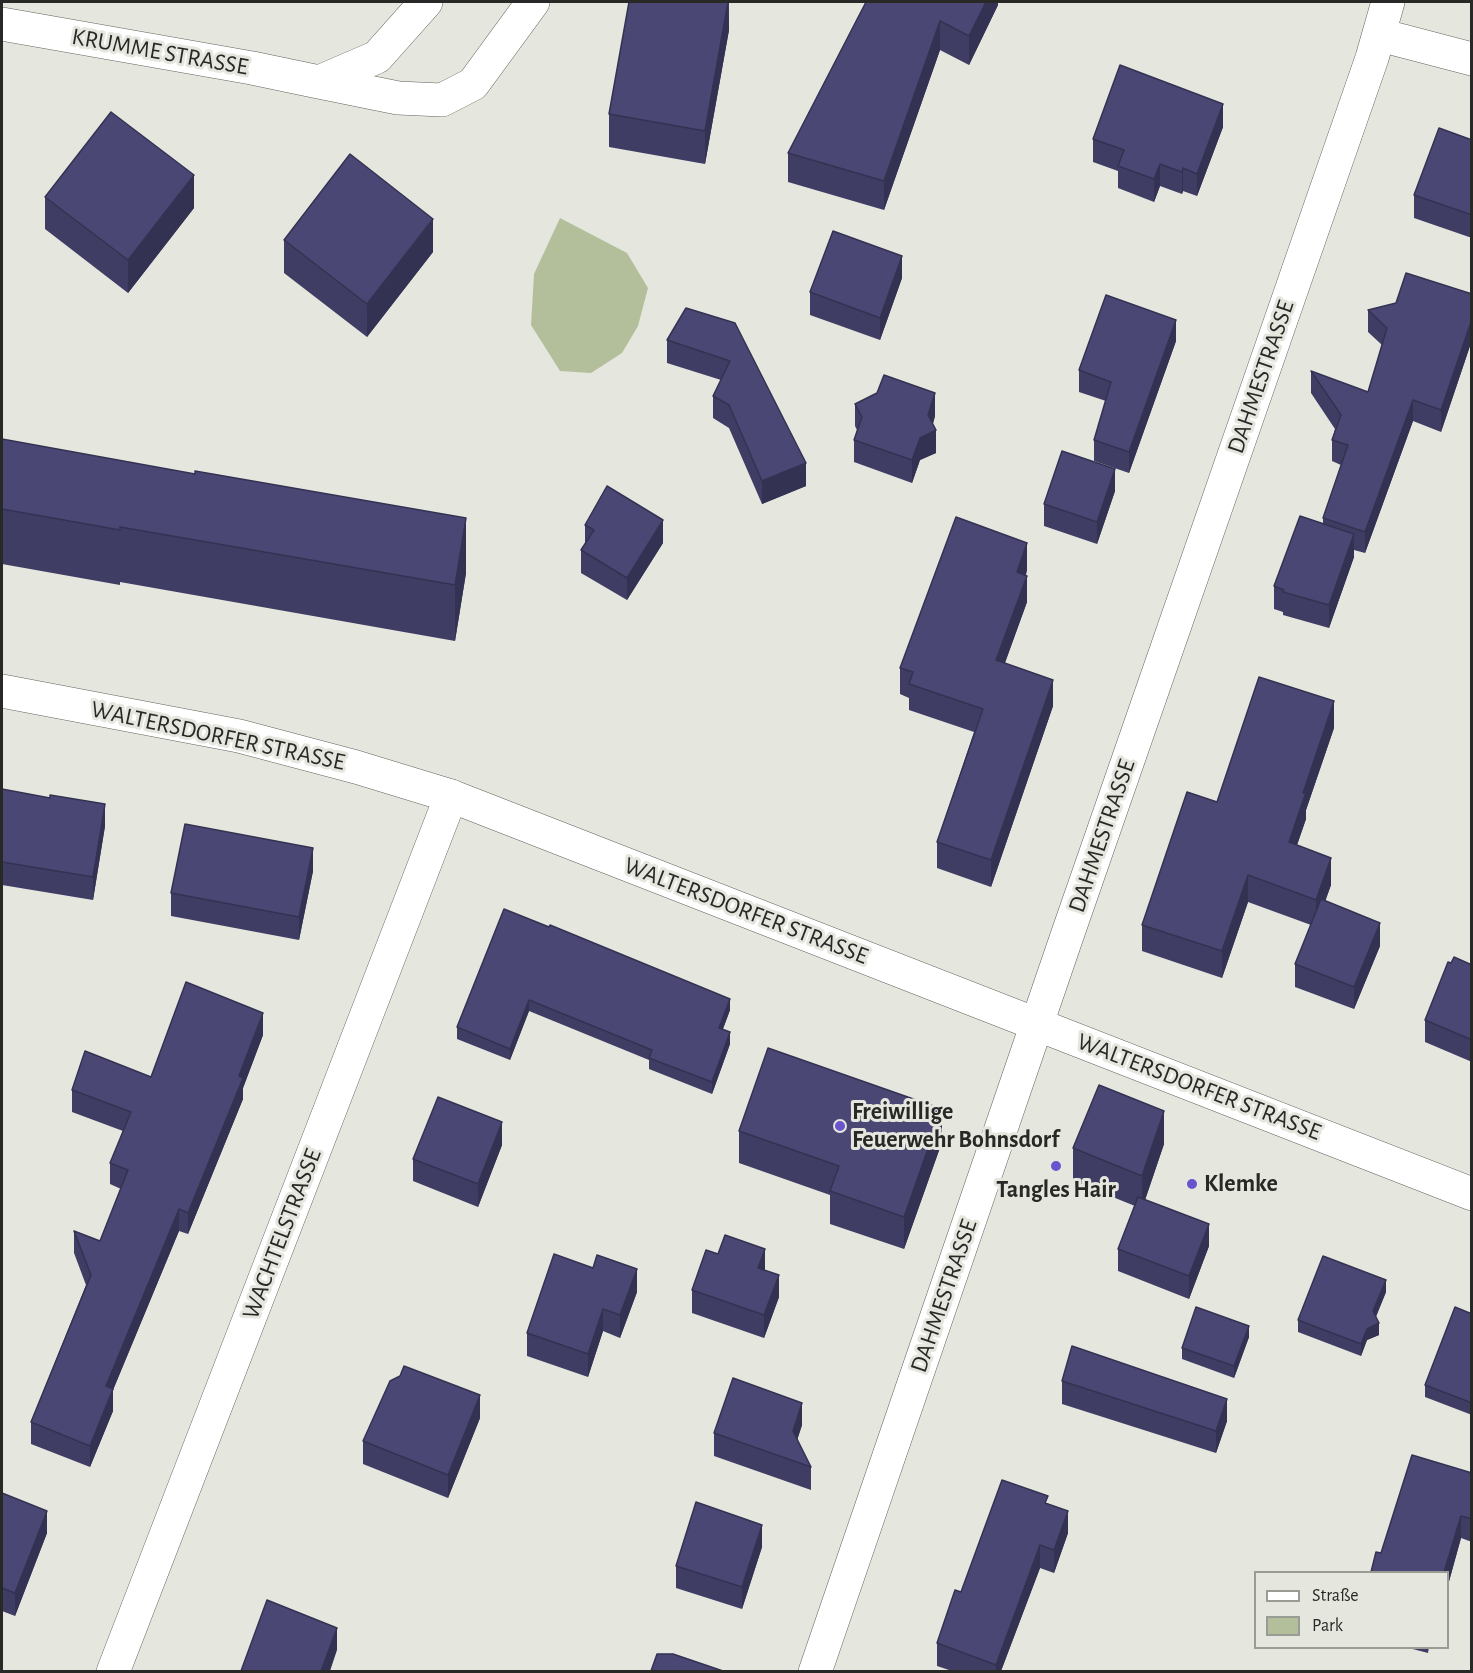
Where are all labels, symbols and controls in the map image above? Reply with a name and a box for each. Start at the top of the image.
street label: KRUMME STRASSE [70,22,250,82]
street label: DAHMESTRASSE [1221,297,1301,457]
street label: WALTERSDORFER STRASSE [88,695,348,777]
street label: DAHMESTRASSE [1062,756,1142,916]
street label: WALTERSDORFER STRASSE [620,851,872,971]
street label: WALTERSDORFER STRASSE [1073,1027,1325,1147]
place label: Freiwillige Feuerwehr Bohnsdorf [852,1098,1059,1154]
marker: Freiwillige Feuerwehr Bohnsdorf [833,1119,847,1133]
street label: WACHTELSTRASSE [236,1145,328,1323]
marker: Tangles Hair [1049,1159,1063,1173]
place label: Klemke [1204,1170,1278,1198]
place label: Tangles Hair [996,1176,1116,1204]
marker: Klemke [1185,1177,1199,1191]
street label: DAHMESTRASSE [904,1216,984,1376]
legend [1254,1571,1449,1649]
text: Straße [1312,1587,1358,1605]
text: Park [1312,1617,1343,1635]

